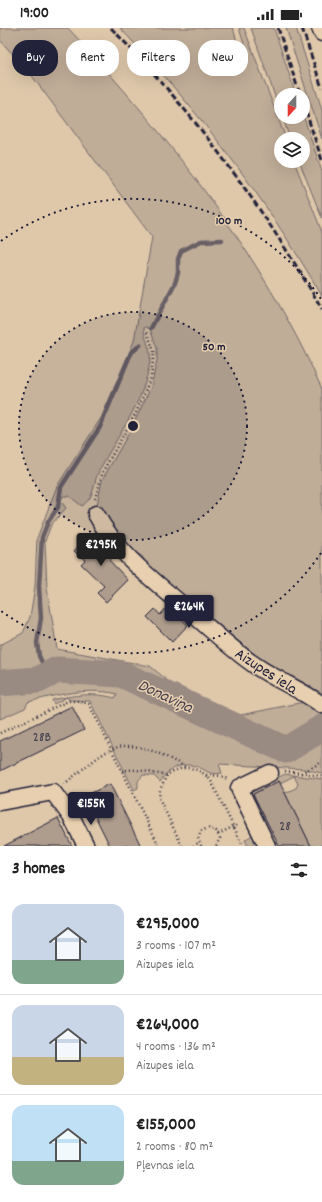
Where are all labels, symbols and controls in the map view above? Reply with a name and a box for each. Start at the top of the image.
text: 19:00 [20,3,49,25]
chip: Buy [12,40,58,76]
chip: Rent [66,40,119,76]
chip: Filters [127,40,190,76]
chip: New [198,40,248,76]
north arrow [274,88,310,124]
map controls [274,88,310,168]
button: layers [274,132,310,168]
text: 100 m [216,213,242,230]
text: 50 m [202,339,226,356]
centre of rings [126,419,140,433]
pin: €295K [73,533,129,567]
text: €295K [86,536,116,555]
pin: €264K [161,595,217,629]
text: €264K [174,598,204,617]
street label: Aizupes iela [230,643,302,701]
water label: Donaviņa [133,675,197,721]
house number: 28B [33,728,52,748]
pin: €155K [63,792,119,826]
text: €155K [77,795,105,814]
house number: 28 [279,817,291,837]
text: 3 homes [12,858,65,882]
icon: filters [288,859,310,881]
text: €295,000 [136,913,200,937]
icon: home [44,920,92,968]
text: 3 rooms · 107 m² [136,937,216,956]
text: Aizupes iela [136,956,193,975]
text: €264,000 [136,1014,199,1038]
icon: home [44,1021,92,1069]
text: 4 rooms · 136 m² [136,1038,216,1057]
text: Aizupes iela [136,1057,193,1076]
text: €155,000 [136,1114,196,1138]
icon: home [44,1121,92,1169]
text: 2 rooms · 80 m² [136,1138,213,1157]
text: Pļevnas iela [136,1157,194,1176]

